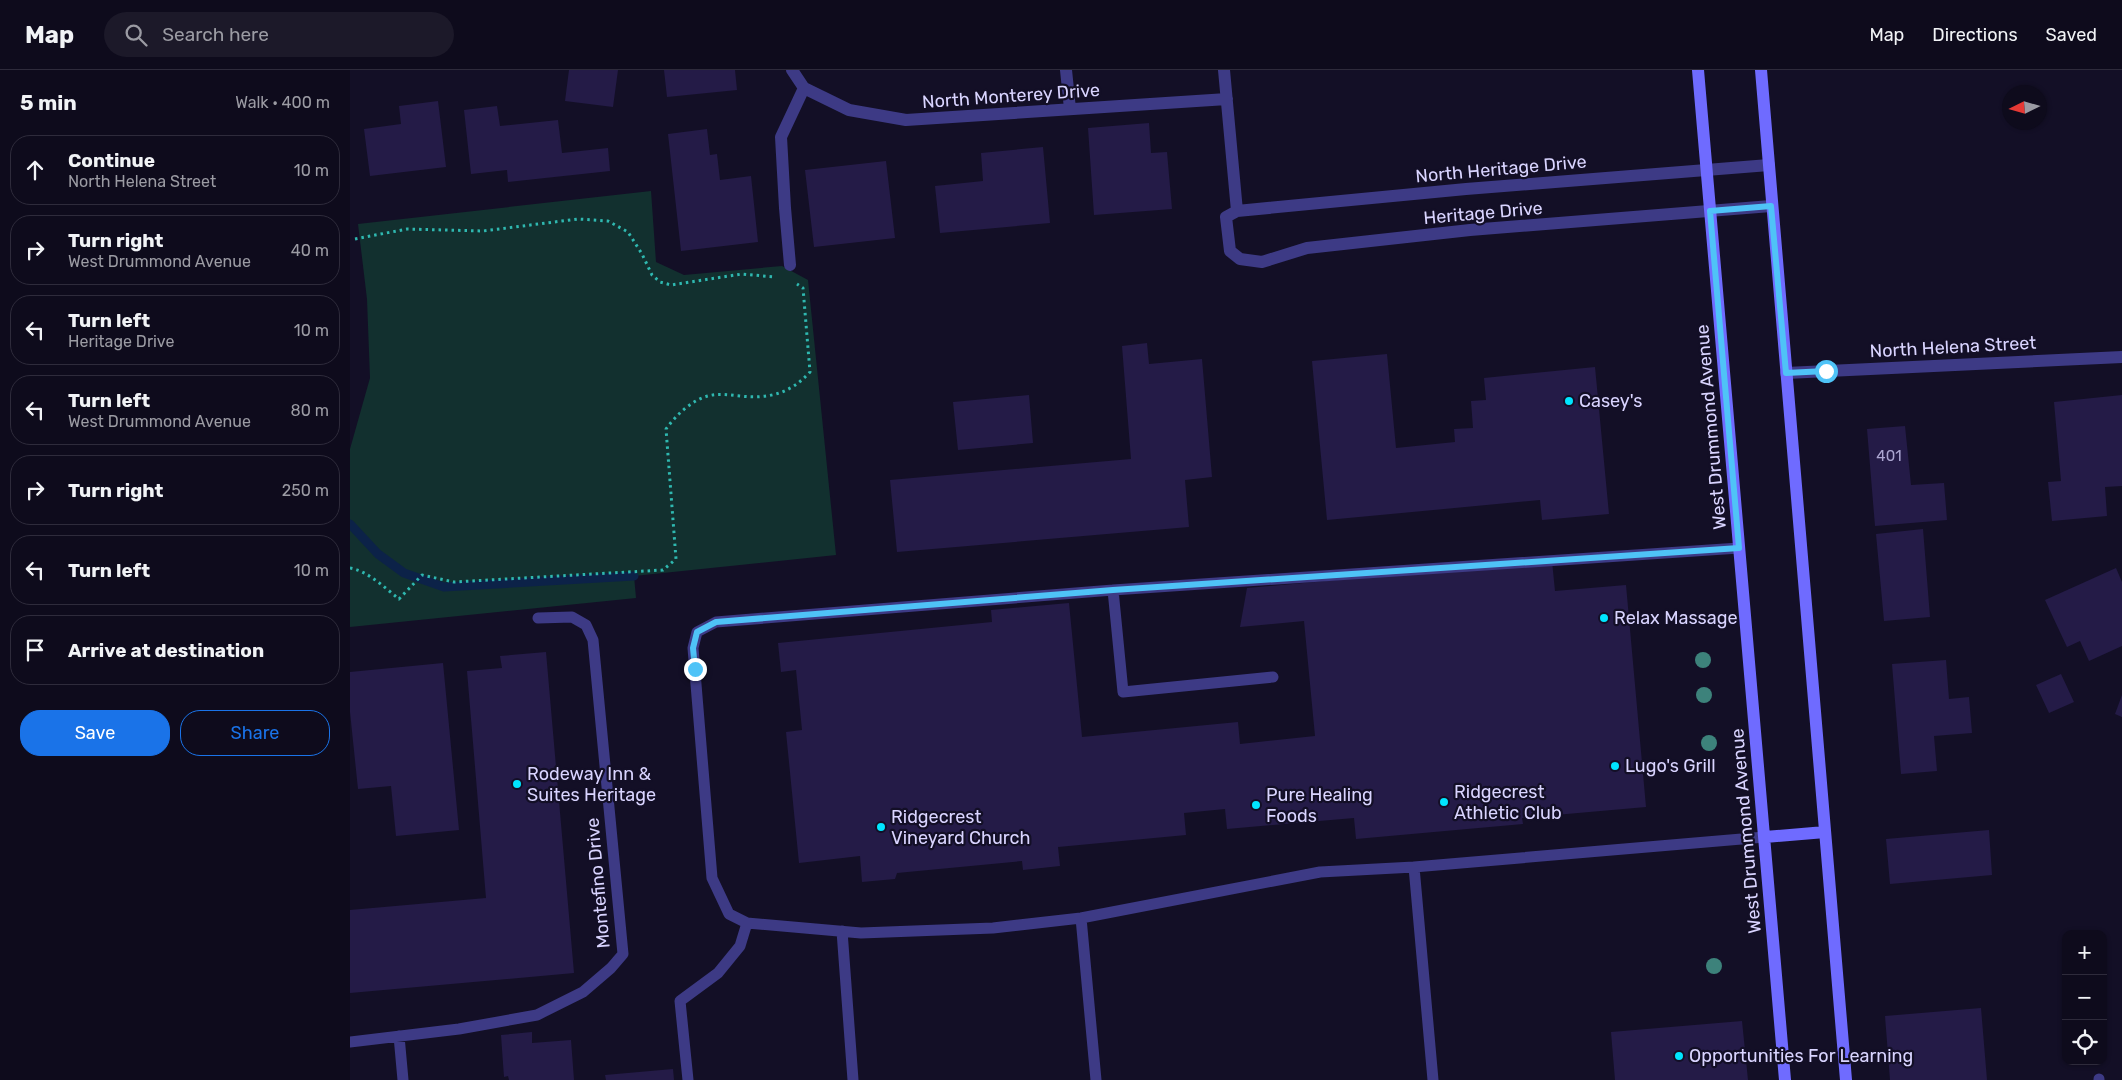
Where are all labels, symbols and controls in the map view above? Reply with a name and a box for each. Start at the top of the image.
search box [104,12,454,57]
text: Map [25,21,74,49]
icon: search [122,21,150,49]
text: Search here [162,23,269,46]
text: Map [1869,24,1904,46]
text: Directions [1932,24,2018,46]
text: Saved [2046,24,2097,46]
street label: North Monterey Drive [921,79,1101,113]
north arrow [2002,85,2047,130]
text: 5 min [20,90,77,115]
text: Walk · 400 m [235,93,330,112]
text: Continue [68,149,155,172]
street label: North Heritage Drive [1414,151,1588,187]
icon: ahead [21,156,49,184]
text: 10 m [294,161,329,180]
text: North Helena Street [68,172,216,191]
street label: Heritage Drive [1422,197,1544,229]
text: Turn right [68,229,163,252]
icon: right [21,236,49,264]
text: 40 m [291,241,329,260]
text: West Drummond Avenue [68,252,251,271]
text: Turn left [68,309,150,332]
icon: left [21,316,49,344]
text: 10 m [294,321,329,340]
street label: West Drummond Avenue [1691,324,1731,530]
text: Heritage Drive [68,332,174,351]
street label: North Helena Street [1869,332,2037,362]
route start [1815,360,1838,383]
text: Turn left [68,389,150,412]
place label: Casey's [1579,390,1643,412]
marker: Casey's [1563,395,1575,407]
icon: left [21,396,49,424]
text: 80 m [291,401,329,420]
text: West Drummond Avenue [68,412,251,431]
house number: 401 [1876,447,1902,465]
icon: right [21,476,49,504]
text: Turn right [68,479,163,502]
text: 250 m [282,481,329,500]
icon: left [21,556,49,584]
text: Turn left [68,559,150,582]
text: 10 m [294,561,329,580]
place label: Relax Massage [1614,607,1738,629]
marker: Relax Massage [1598,612,1610,624]
icon: arrive [21,636,49,664]
text: Arrive at destination [68,639,264,662]
route end [684,658,707,681]
button: Save [20,710,170,756]
button: Share [180,710,330,756]
street label: West Drummond Avenue [1726,728,1766,934]
place label: Lugo's Grill [1625,755,1716,777]
marker: Lugo's Grill [1609,760,1621,772]
place label: Rodeway Inn & Suites Heritage [527,763,656,806]
marker: Rodeway Inn & Suites Heritage [511,778,523,790]
place label: Ridgecrest Athletic Club [1454,781,1562,824]
place label: Pure Healing Foods [1266,784,1373,827]
marker: Ridgecrest Athletic Club [1438,796,1450,808]
marker: Pure Healing Foods [1250,799,1262,811]
place label: Ridgecrest Vineyard Church [891,806,1030,849]
street label: Montefino Drive [581,817,615,949]
marker: Ridgecrest Vineyard Church [875,821,887,833]
map controls [2062,930,2107,1065]
button: + [2062,930,2107,975]
button: − [2062,975,2107,1020]
button: locate [2062,1020,2107,1065]
place label: Opportunities For Learning [1689,1045,1913,1067]
marker: Opportunities For Learning [1673,1050,1685,1062]

